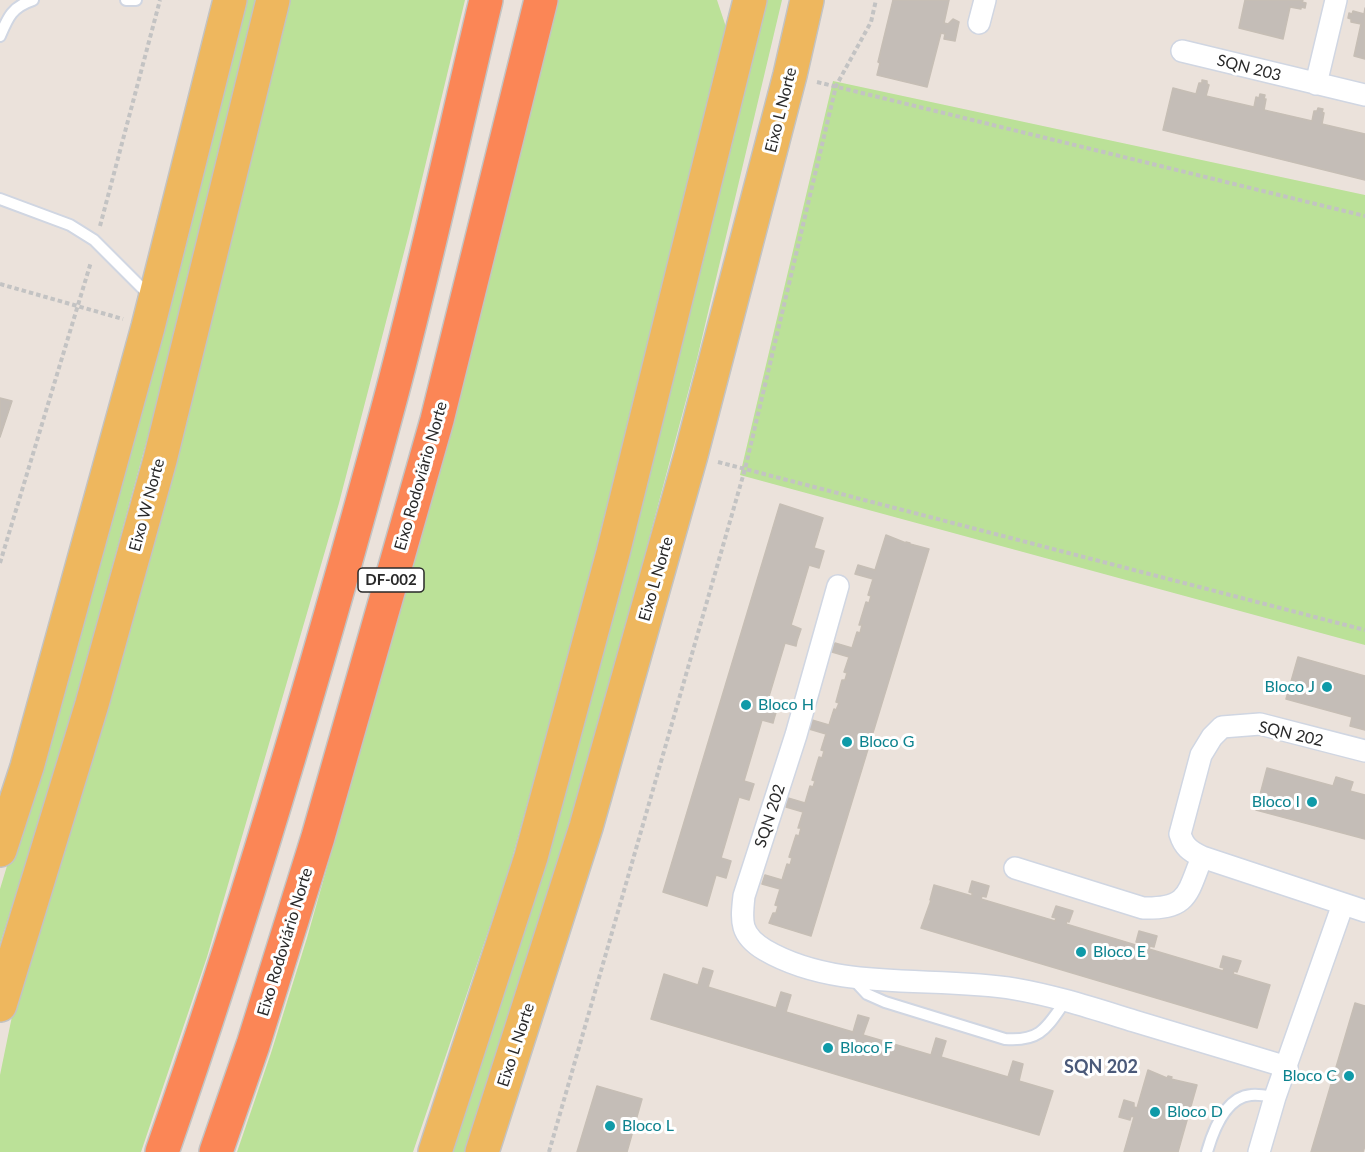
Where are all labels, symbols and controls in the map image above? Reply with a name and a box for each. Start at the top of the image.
street label: SQN 203 [1215,51,1283,85]
street label: Eixo L Norte [761,65,801,155]
street label: Eixo Rodoviário Norte [391,399,451,553]
street label: Eixo W Norte [125,456,169,554]
street label: Eixo L Norte [635,534,677,624]
road number: DF-002 [358,568,424,592]
place label: Bloco J [1265,677,1315,697]
marker: Bloco J [1320,680,1334,694]
place label: Bloco H [758,695,814,715]
marker: Bloco H [739,698,753,712]
street label: SQN 202 [1257,717,1325,751]
place label: Bloco G [859,732,914,752]
marker: Bloco G [840,735,854,749]
street label: SQN 202 [751,782,789,850]
place label: Bloco I [1252,792,1300,812]
marker: Bloco I [1305,795,1319,809]
street label: Eixo Rodoviário Norte [253,866,317,1018]
place label: Bloco E [1093,942,1146,962]
marker: Bloco E [1074,945,1088,959]
street label: Eixo L Norte [493,1001,539,1089]
place label: Bloco F [840,1038,893,1058]
marker: Bloco F [821,1041,835,1055]
district label: SQN 202 [1064,1056,1138,1078]
place label: Bloco C [1283,1066,1337,1086]
marker: Bloco C [1342,1069,1356,1083]
place label: Bloco D [1167,1102,1223,1122]
marker: Bloco D [1148,1105,1162,1119]
place label: Bloco L [622,1116,674,1136]
marker: Bloco L [603,1119,617,1133]

